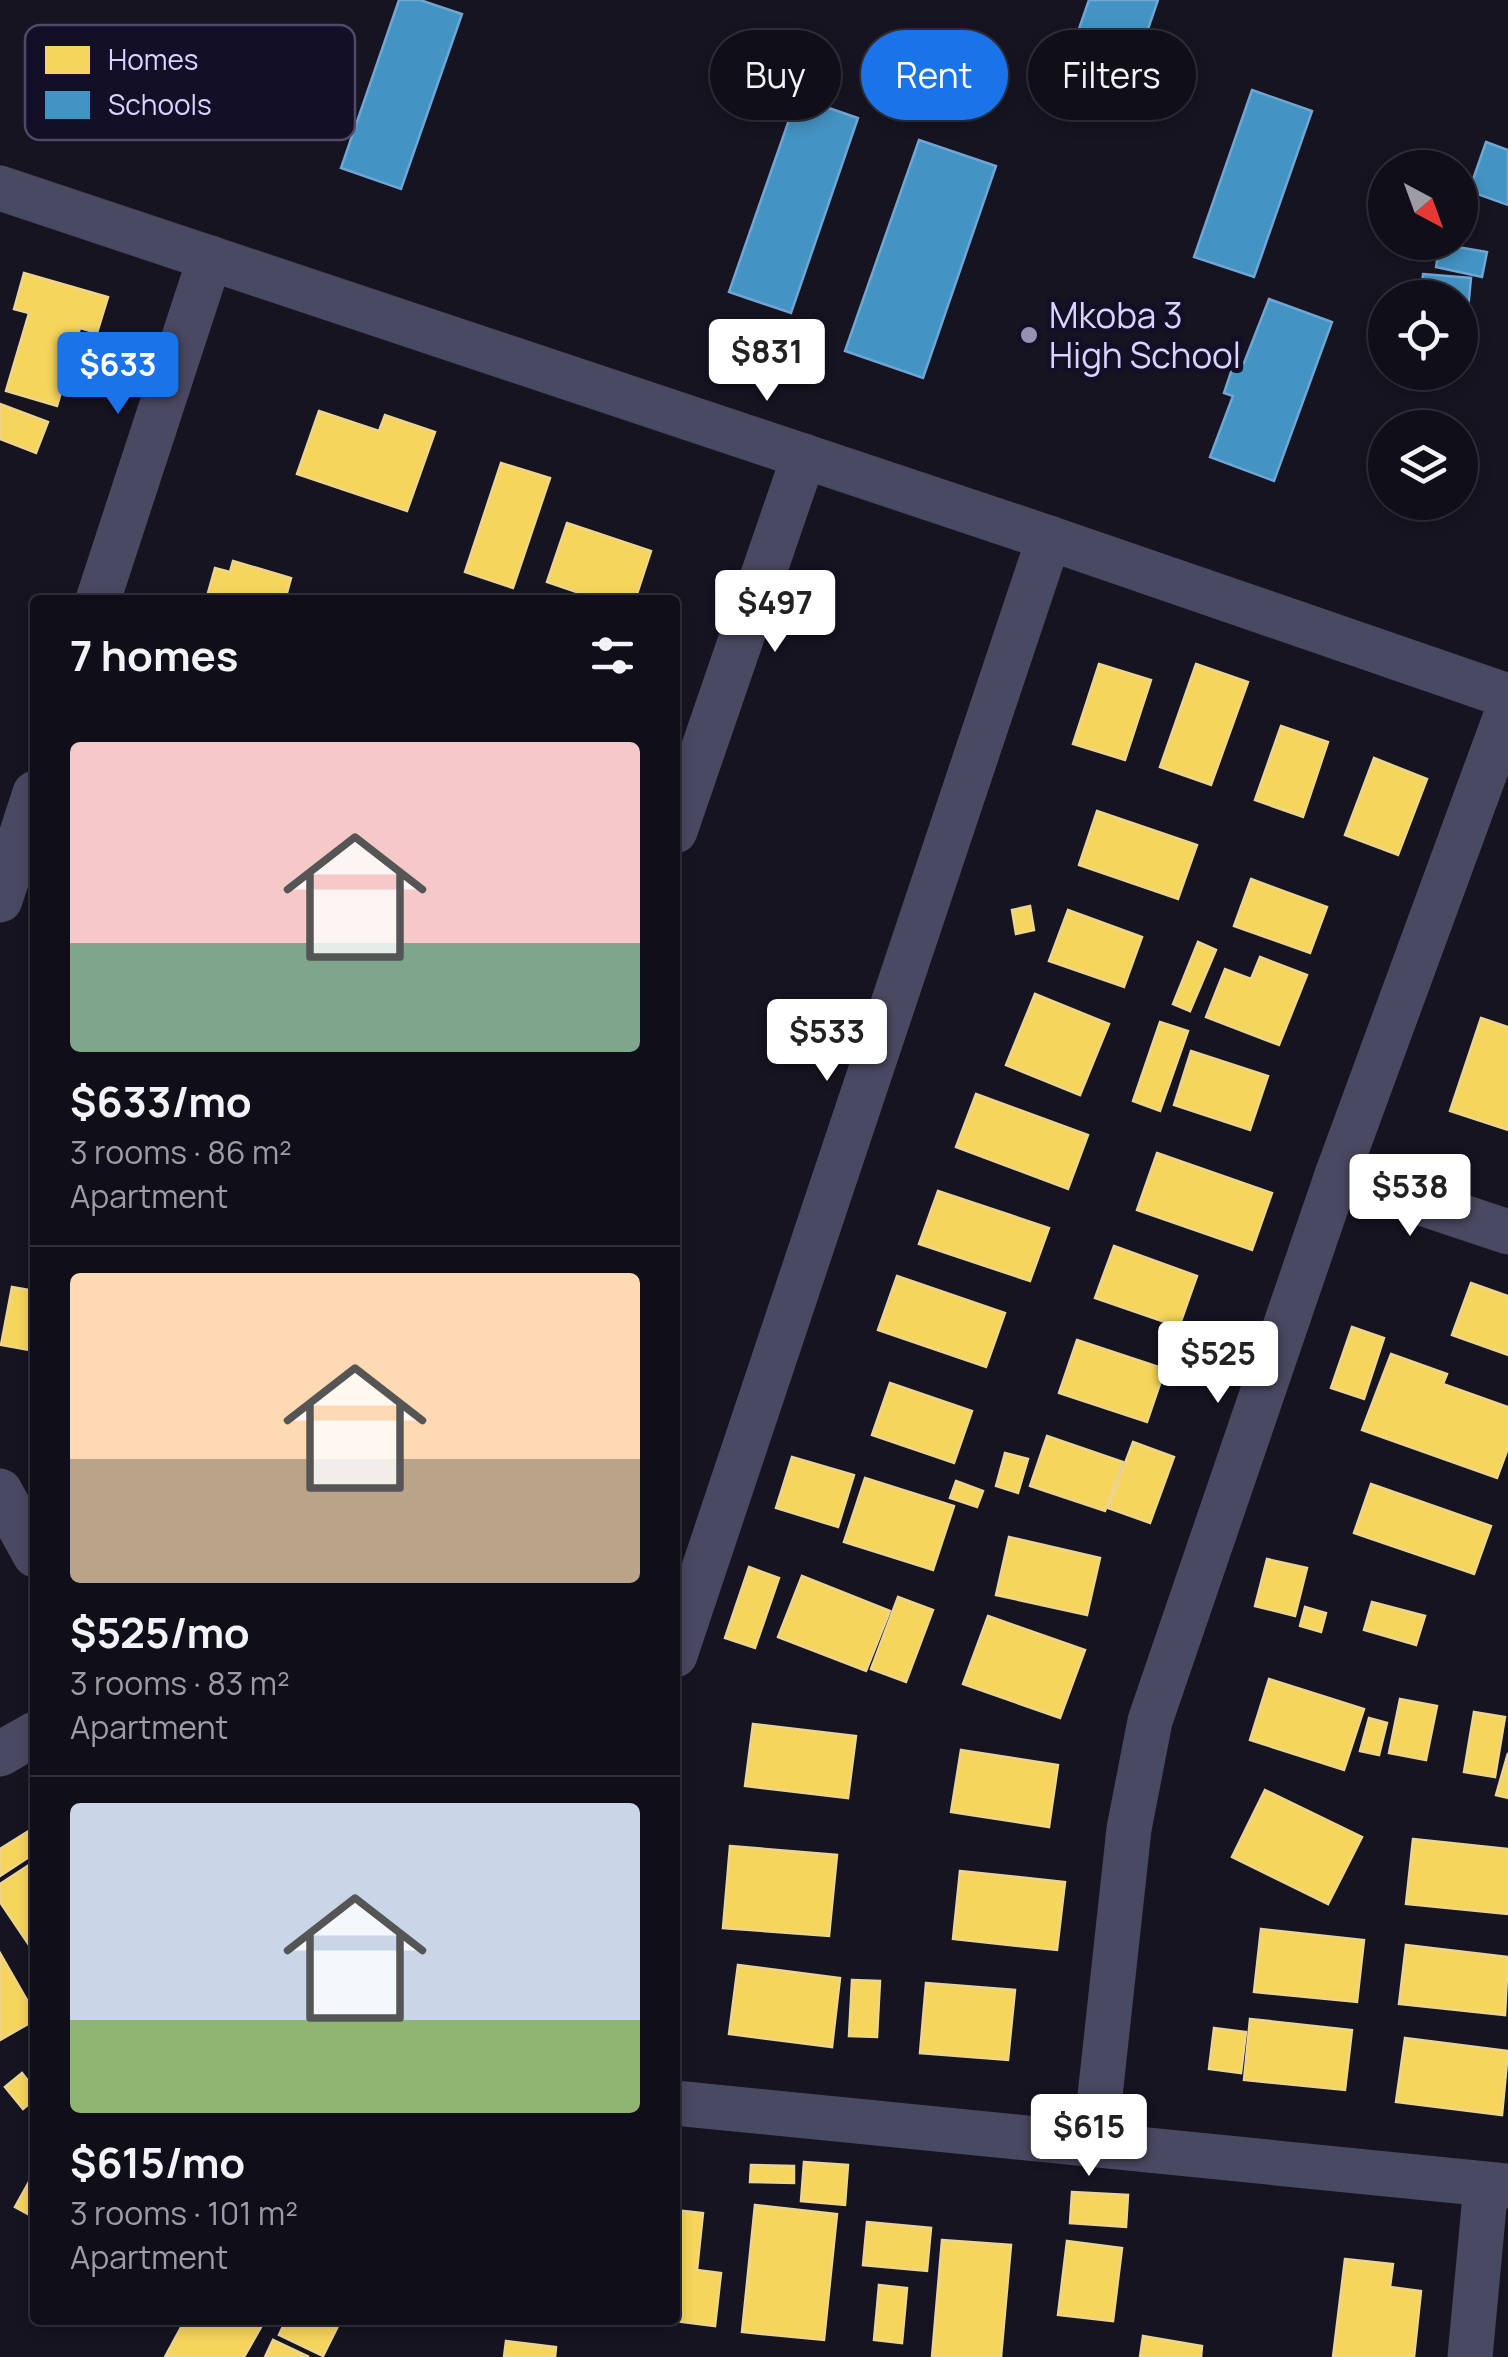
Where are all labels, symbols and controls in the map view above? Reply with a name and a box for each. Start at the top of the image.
legend [25,25,355,140]
chip: Buy [710,30,841,120]
chip: Rent [861,30,1008,120]
chip: Filters [1028,30,1196,120]
text: Homes [108,40,198,78]
text: Schools [108,85,212,123]
north arrow [1368,150,1478,260]
map controls [1368,150,1478,520]
button: locate [1368,280,1478,390]
place label: Mkoba 3 High School [1049,291,1241,379]
pin: $831 [708,319,826,404]
marker: Mkoba 3 High School [1018,324,1040,346]
text: $831 [731,329,803,373]
pin: $633 [59,332,177,417]
text: $633 [79,342,157,386]
button: layers [1368,410,1478,520]
pin: $497 [716,570,834,655]
text: $497 [737,580,813,624]
text: 7 homes [70,626,238,684]
icon: filters [585,628,640,683]
icon: home [265,807,445,987]
pin: $533 [768,999,886,1084]
text: $533 [789,1009,865,1053]
text: $633/mo [70,1072,252,1130]
text: 3 rooms · 86 m² [70,1130,292,1174]
pin: $538 [1351,1154,1469,1239]
text: $538 [1371,1164,1449,1208]
text: Apartment [70,1174,228,1218]
pin: $525 [1159,1321,1277,1406]
text: $525 [1180,1331,1256,1375]
icon: home [265,1338,445,1518]
text: $525/mo [70,1603,250,1661]
text: 3 rooms · 83 m² [70,1661,290,1705]
text: Apartment [70,1705,228,1749]
icon: home [265,1868,445,2048]
pin: $615 [1030,2094,1148,2179]
text: $615 [1053,2104,1125,2148]
text: $615/mo [70,2133,245,2191]
text: 3 rooms · 101 m² [70,2191,298,2235]
text: Apartment [70,2235,228,2279]

